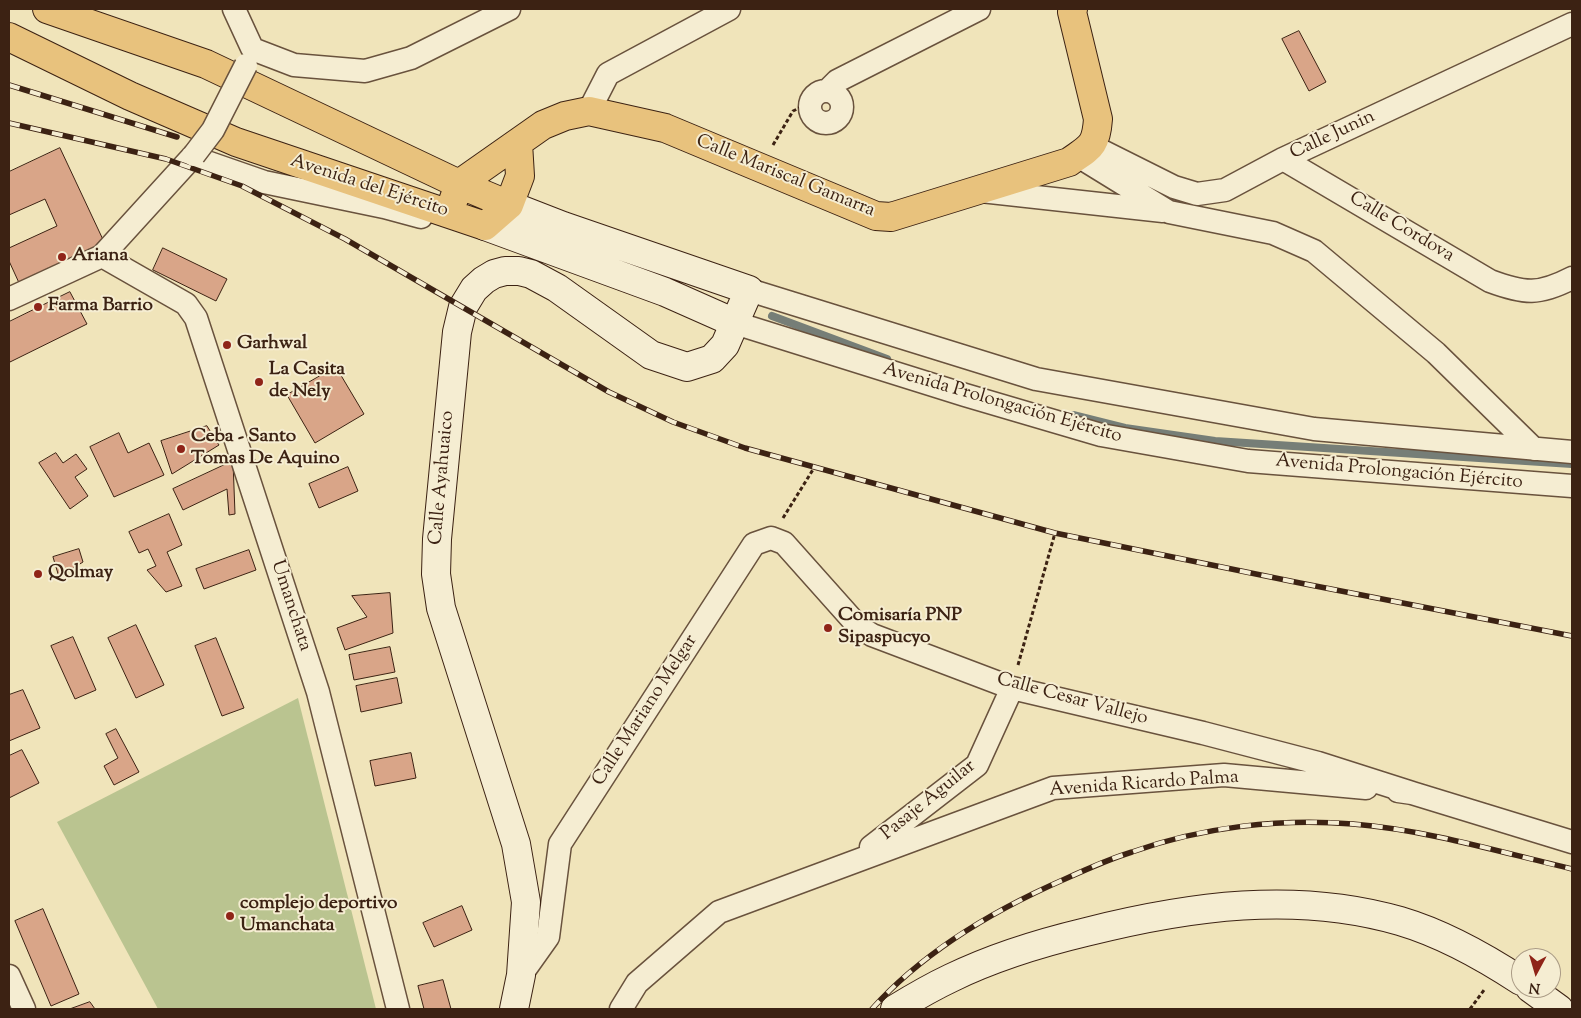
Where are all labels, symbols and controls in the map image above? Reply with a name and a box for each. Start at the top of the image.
street label: Calle Junin [1287,106,1379,166]
street label: Calle Mariscal Gamarra [692,131,878,223]
street label: Avenida del Ejército [287,151,451,223]
street label: Calle Cordova [1344,188,1458,268]
place label: Ariana [72,246,128,268]
marker: Ariana [56,251,68,263]
place label: Farma Barrio [48,296,153,318]
marker: Farma Barrio [32,301,44,313]
place label: Garhwal [237,334,307,356]
marker: Garhwal [221,339,233,351]
street label: Avenida Prolongación Ejército [880,359,1124,449]
place label: La Casita de Nely [269,360,345,404]
marker: La Casita de Nely [253,376,265,388]
street label: Calle Ayahuaico [426,410,460,546]
place label: Ceba - Santo Tomas De Aquino [191,427,340,471]
marker: Ceba - Santo Tomas De Aquino [175,443,187,455]
street label: Avenida Prolongación Ejército [1274,451,1524,495]
street label: Umanchata [265,558,315,654]
place label: Qolmay [48,563,113,585]
marker: Qolmay [32,568,44,580]
place label: Comisaría PNP Sipaspucyo [838,606,962,650]
marker: Comisaría PNP Sipaspucyo [822,622,834,634]
street label: Calle Mariano Melgar [589,631,703,791]
street label: Calle Cesar Vallejo [994,669,1150,731]
street label: Pasaje Aguilar [877,756,981,846]
street label: Avenida Ricardo Palma [1049,767,1239,803]
place label: complejo deportivo Umanchata [240,894,397,938]
marker: complejo deportivo Umanchata [224,910,236,922]
north arrow [1511,948,1561,998]
text: N [1528,976,1541,997]

